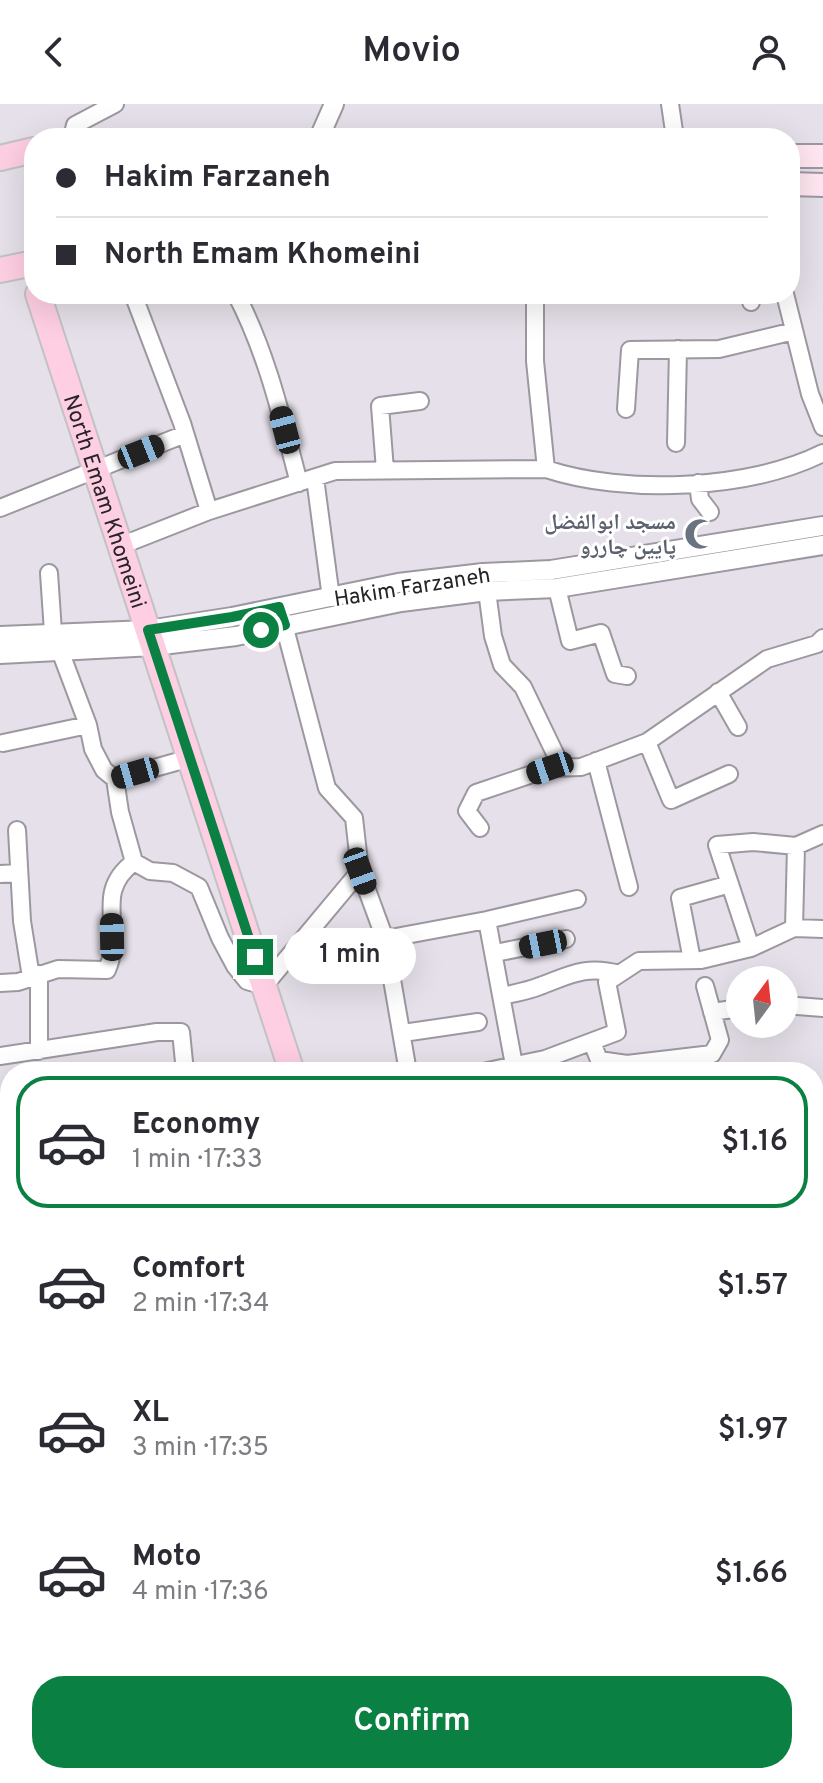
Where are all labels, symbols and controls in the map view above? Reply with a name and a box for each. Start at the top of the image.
text: Movio [362,29,461,75]
icon: back [32,30,76,74]
icon: person [747,30,791,74]
text: Hakim Farzaneh [104,160,331,197]
text: North Emam Khomeini [104,237,421,274]
street label: North Emam Khomeini [56,392,151,612]
car [267,404,303,456]
car [114,432,168,472]
place label: مسجد ابوالفضل پایین چاررو [544,510,676,562]
mosque icon: مسجد ابوالفضل پایین چاررو [683,517,717,551]
street label: Hakim Farzaneh [332,563,493,614]
route start [243,612,279,648]
car [523,749,577,787]
car [109,755,161,791]
car [341,844,379,898]
car [100,913,124,961]
car [517,928,569,960]
callout: 1 min [283,929,415,985]
route end [237,939,273,975]
text: 1 min [319,939,381,972]
north arrow [726,966,798,1038]
map controls [726,966,798,1038]
icon: car [36,1106,108,1178]
text: Economy [132,1107,260,1144]
text: $1.16 [721,1124,788,1161]
text: 1 min · 17:33 [132,1144,263,1177]
icon: car [36,1250,108,1322]
text: Comfort [132,1251,245,1288]
text: $1.57 [717,1268,788,1305]
text: 2 min · 17:34 [132,1288,269,1321]
icon: car [36,1394,108,1466]
text: XL [132,1395,169,1432]
text: $1.97 [718,1412,788,1449]
text: 3 min · 17:35 [132,1432,269,1465]
icon: car [36,1538,108,1610]
text: Moto [132,1539,202,1576]
text: $1.66 [715,1556,788,1593]
text: 4 min · 17:36 [132,1576,269,1609]
button: Confirm [32,1676,792,1768]

